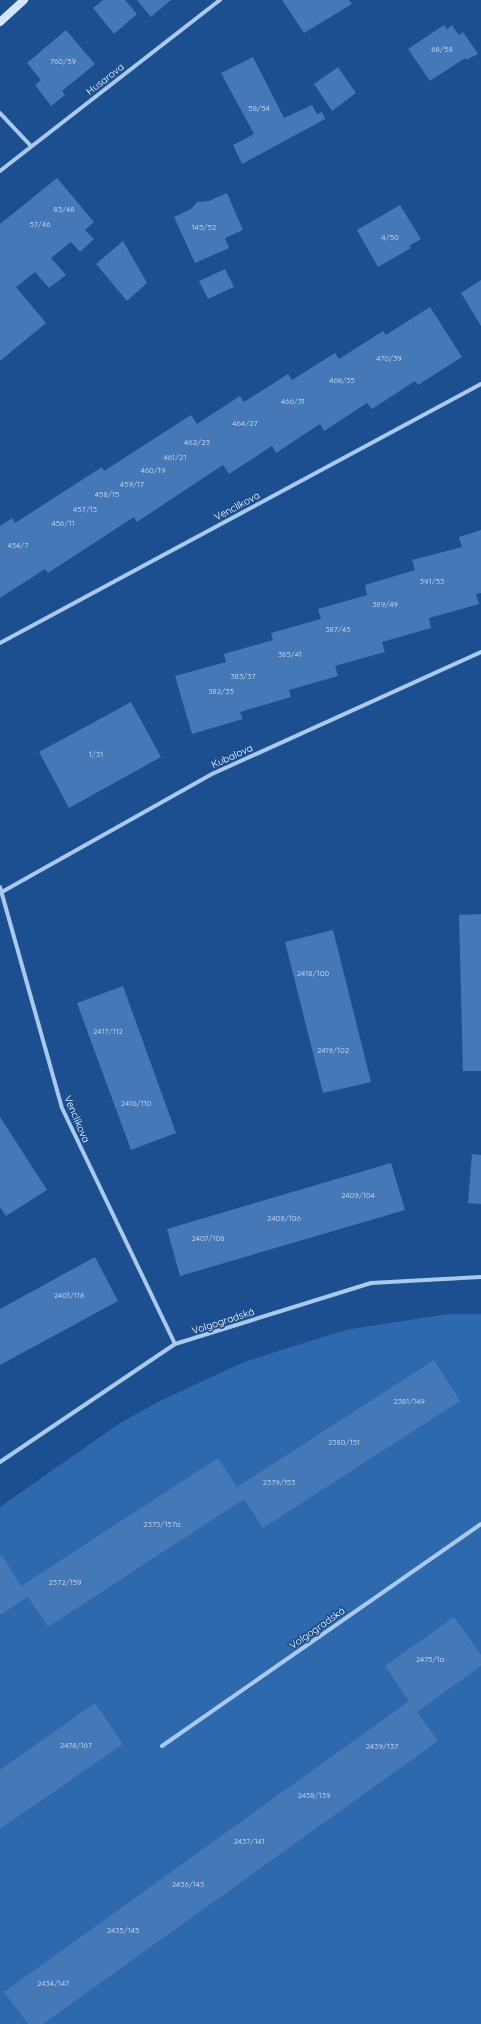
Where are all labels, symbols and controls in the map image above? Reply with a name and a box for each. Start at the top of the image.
house number: 68/58 [431,44,453,54]
house number: 760/59 [50,56,76,66]
street label: Husarova [83,60,127,98]
house number: 58/54 [248,103,270,113]
house number: 83/48 [53,204,75,214]
house number: 57/46 [29,219,51,229]
house number: 145/52 [192,222,217,232]
house number: 4/50 [381,232,399,242]
house number: 470/39 [376,353,402,363]
house number: 468/35 [329,375,355,385]
house number: 466/31 [281,396,305,406]
house number: 464/27 [232,418,258,428]
house number: 462/23 [184,437,210,447]
house number: 461/21 [163,452,187,462]
house number: 460/19 [141,465,166,475]
house number: 459/17 [120,479,144,489]
house number: 458/15 [95,489,119,499]
street label: Venclíkova [212,489,262,523]
house number: 457/13 [73,504,97,514]
house number: 456/11 [51,518,75,528]
house number: 454/7 [7,540,29,550]
house number: 391/53 [420,576,444,586]
house number: 389/49 [372,599,398,609]
house number: 387/45 [325,624,351,634]
house number: 385/41 [278,649,302,659]
house number: 383/37 [230,671,256,681]
house number: 382/35 [208,686,234,696]
street label: Kubalova [209,741,255,771]
house number: 1/31 [89,749,103,759]
house number: 2418/100 [297,968,329,978]
house number: 2417/112 [93,1026,124,1036]
house number: 2419/102 [317,1045,350,1055]
street label: Venclíkova [61,1093,93,1145]
house number: 2416/110 [121,1098,152,1108]
house number: 2409/104 [341,1190,375,1200]
house number: 2408/106 [267,1213,302,1223]
house number: 2407/108 [191,1233,225,1243]
house number: 2401/118 [54,1290,84,1300]
street label: Volgogradská [190,1305,256,1337]
house number: 2381/149 [393,1396,425,1406]
house number: 2380/151 [328,1437,360,1447]
house number: 2379/153 [263,1477,295,1487]
house number: 2373/157a [143,1519,181,1529]
house number: 2372/159 [48,1577,82,1587]
street label: Volgogradská [287,1604,347,1652]
house number: 2475/1a [416,1654,445,1664]
house number: 2478/167 [60,1740,92,1750]
house number: 2439/137 [366,1741,398,1751]
house number: 2438/139 [298,1790,331,1800]
house number: 2437/141 [234,1836,265,1846]
house number: 2436/143 [172,1879,204,1889]
house number: 2435/145 [107,1925,139,1935]
house number: 2434/147 [37,1978,69,1988]

